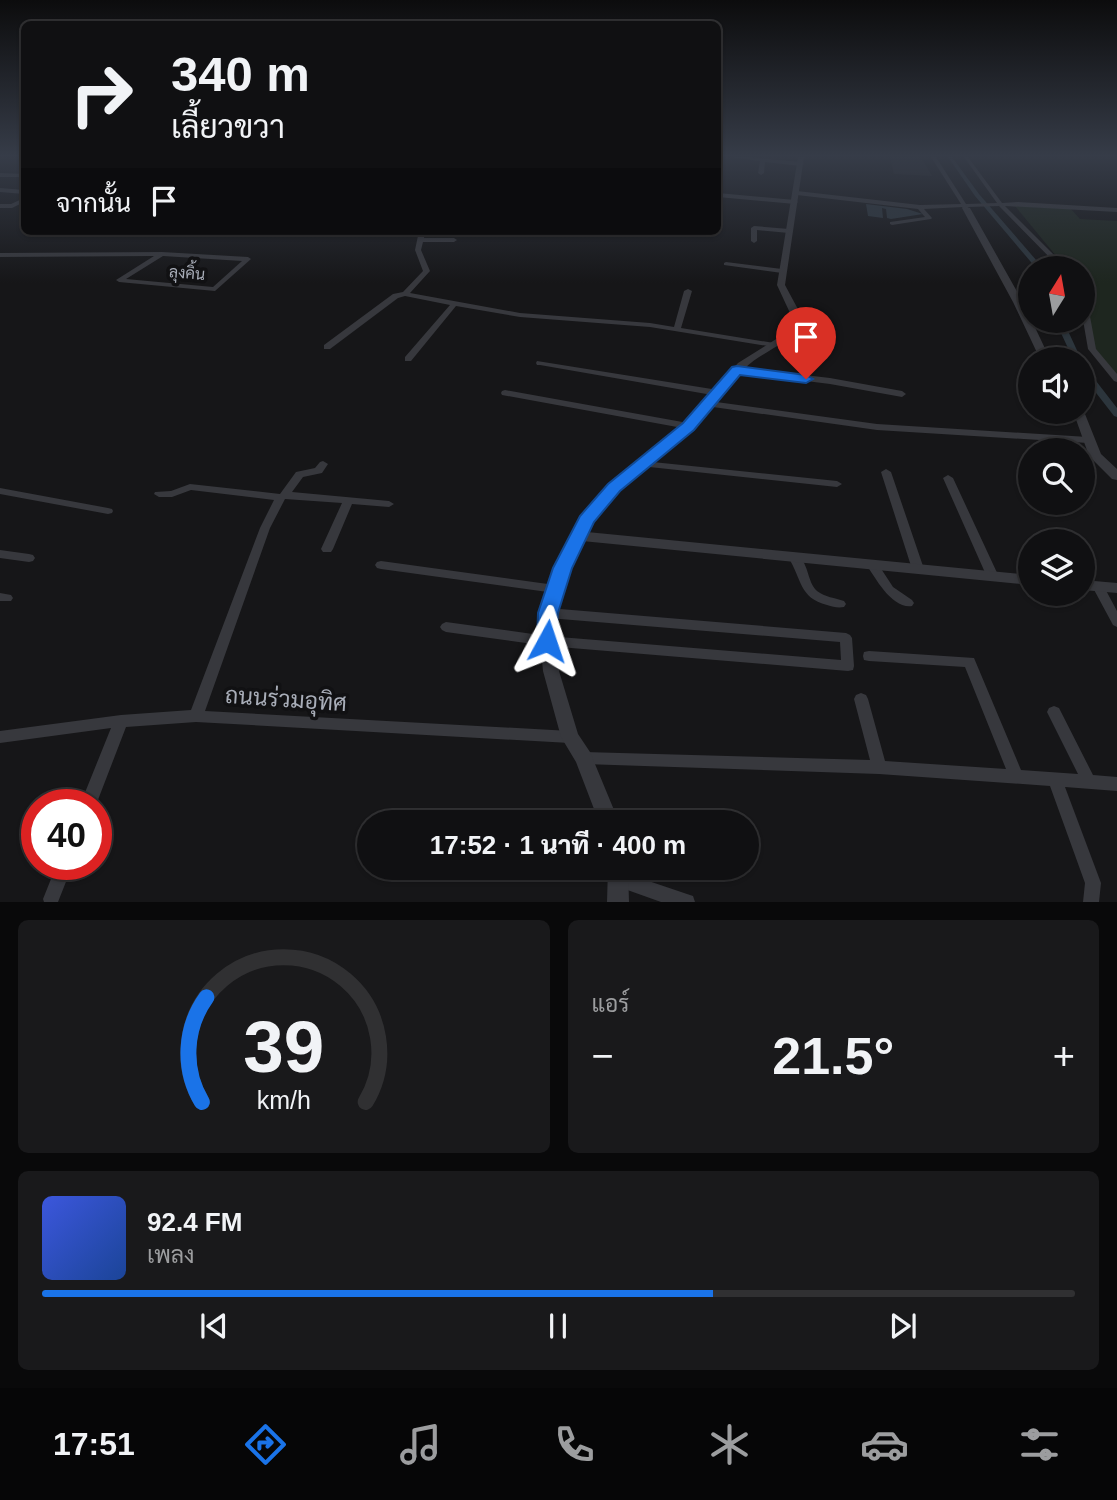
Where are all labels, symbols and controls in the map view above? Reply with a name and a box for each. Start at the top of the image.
text: 340 m [171,47,310,101]
icon: right [56,49,147,140]
text: เลี้ยวขวา [171,109,285,145]
icon: arrive [145,182,183,220]
text: จากนั้น [56,188,131,218]
north arrow [1018,256,1096,332]
map controls [1018,256,1095,606]
street label: ลุงคิ้น [168,258,206,286]
pin [776,307,836,379]
icon: arrive [787,318,825,356]
button: sound [1018,347,1095,424]
button: search [1018,438,1095,515]
button: layers [1018,529,1095,606]
position arrow [510,604,584,678]
street label: ถนนร่วมอุทิศ [224,681,348,719]
speed limit sign: 40 [21,789,112,880]
text: 17:52 · 1 นาที · 400 m [430,830,686,860]
text: แอร์ [592,991,629,1017]
text: 39 [243,1007,324,1088]
text: 21.5° [772,1027,894,1085]
text: − [592,1035,614,1077]
text: + [1053,1035,1075,1077]
text: km/h [257,1086,311,1114]
text: 92.4 FM [147,1207,242,1237]
text: เพลง [147,1242,194,1268]
icon: previous [195,1307,233,1345]
icon: pause [539,1307,577,1345]
icon: next [884,1307,922,1345]
icon: directions [241,1420,290,1469]
icon: music [396,1420,445,1469]
icon: phone [550,1420,599,1469]
icon: climate [705,1420,754,1469]
icon: car [860,1420,909,1469]
icon: filters [1015,1420,1064,1469]
text: 17:51 [53,1426,135,1462]

